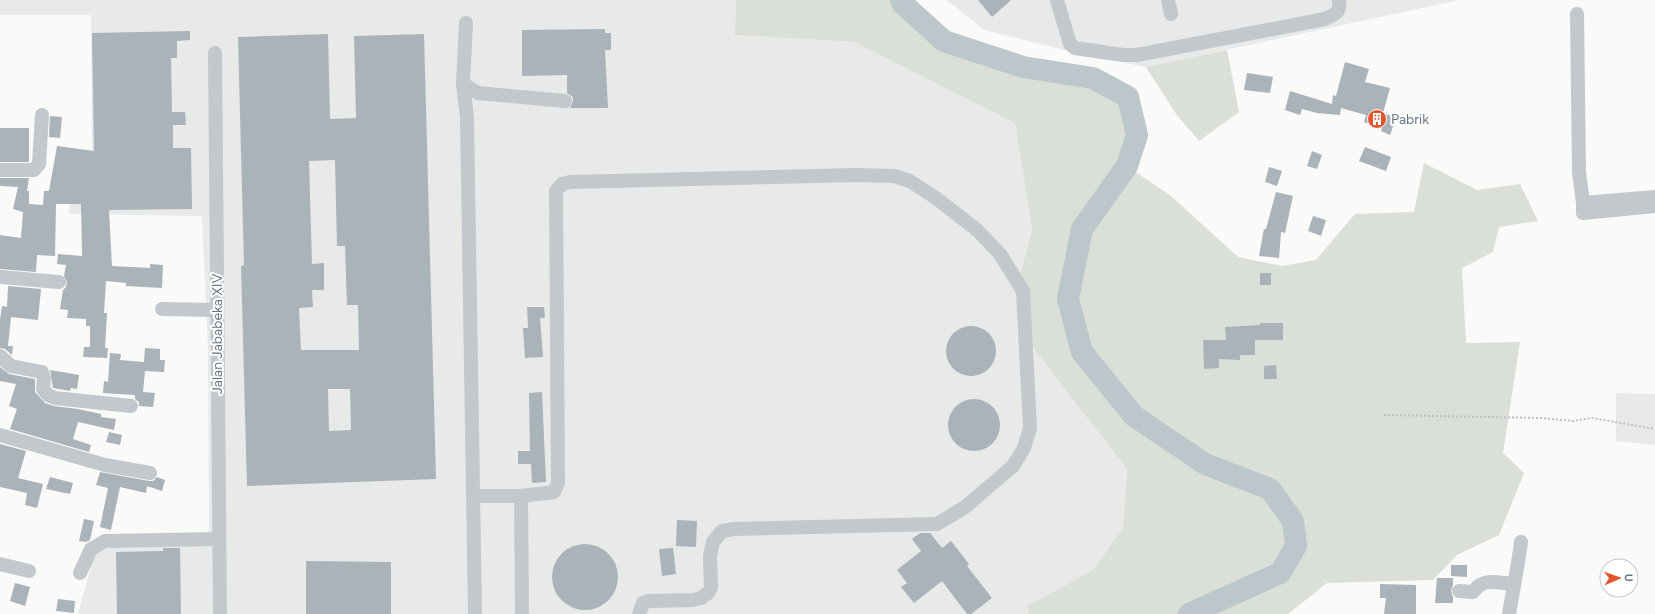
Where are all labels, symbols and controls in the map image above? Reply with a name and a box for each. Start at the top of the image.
building icon: Pabrik [1366,108,1388,130]
place label: Pabrik [1391,111,1429,128]
street label: Jalan Jababeka XIV [209,273,226,394]
north arrow [1599,558,1639,598]
text: U [1622,574,1635,582]

